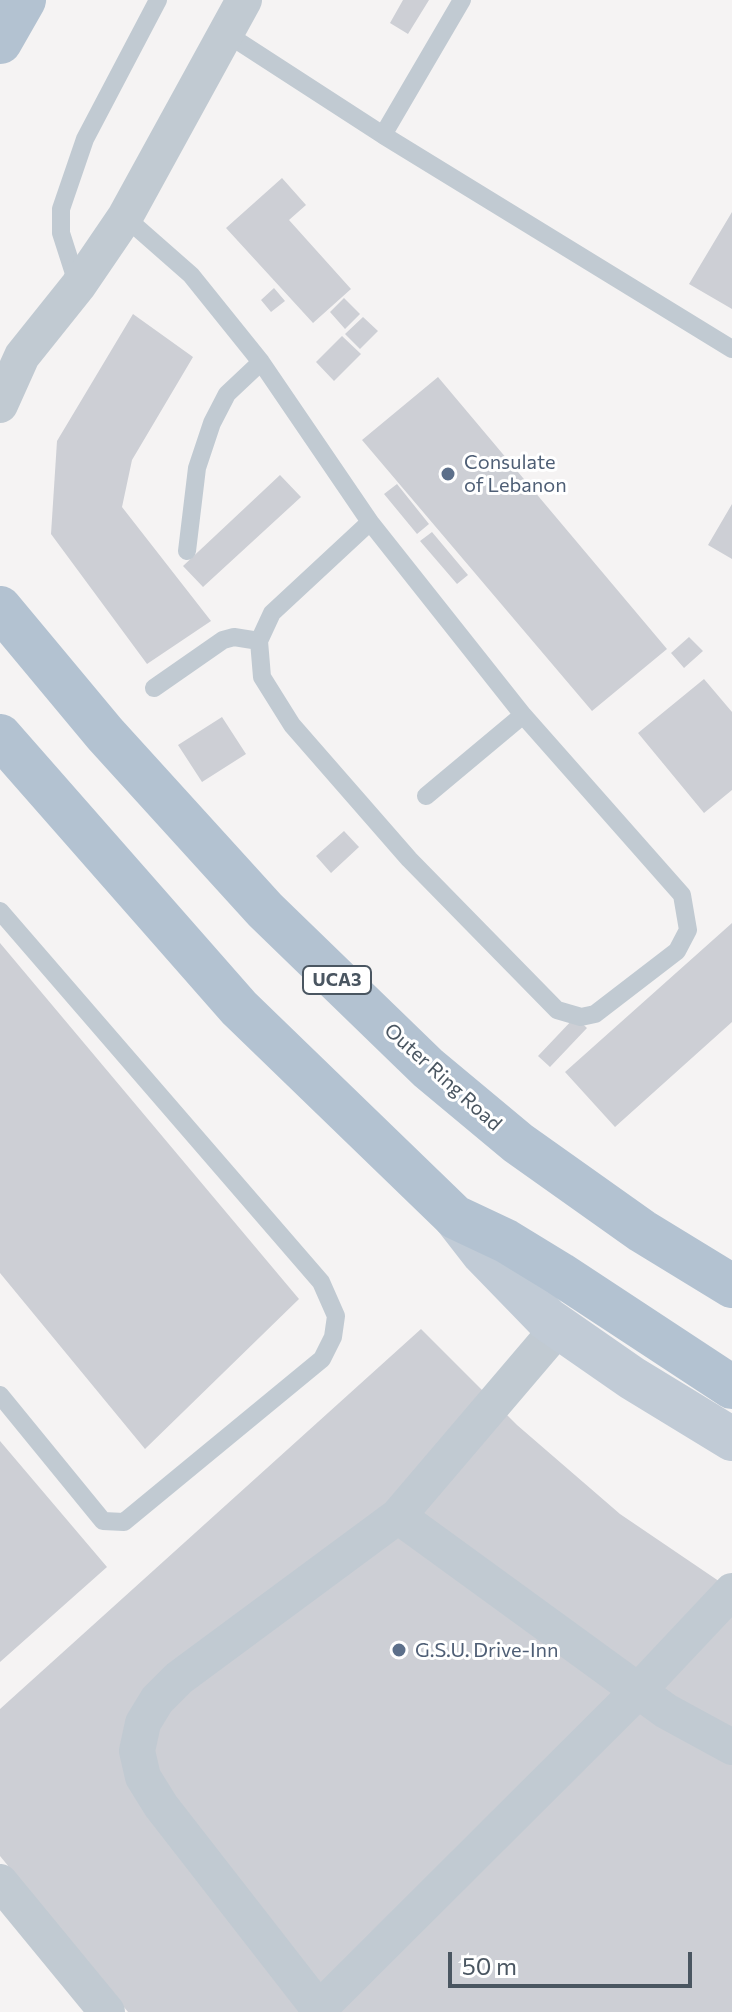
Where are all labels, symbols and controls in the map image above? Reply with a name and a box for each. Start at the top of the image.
place label: Consulate of Lebanon [464,450,567,497]
marker: Consulate of Lebanon [439,465,457,483]
road number: UCA3 [303,966,371,994]
street label: Outer Ring Road [379,1018,507,1136]
place label: G.S.U. Drive-Inn [415,1638,558,1662]
marker: G.S.U. Drive-Inn [390,1641,408,1659]
scale bar [452,1936,696,1986]
text: 50 m [462,1951,517,1980]

